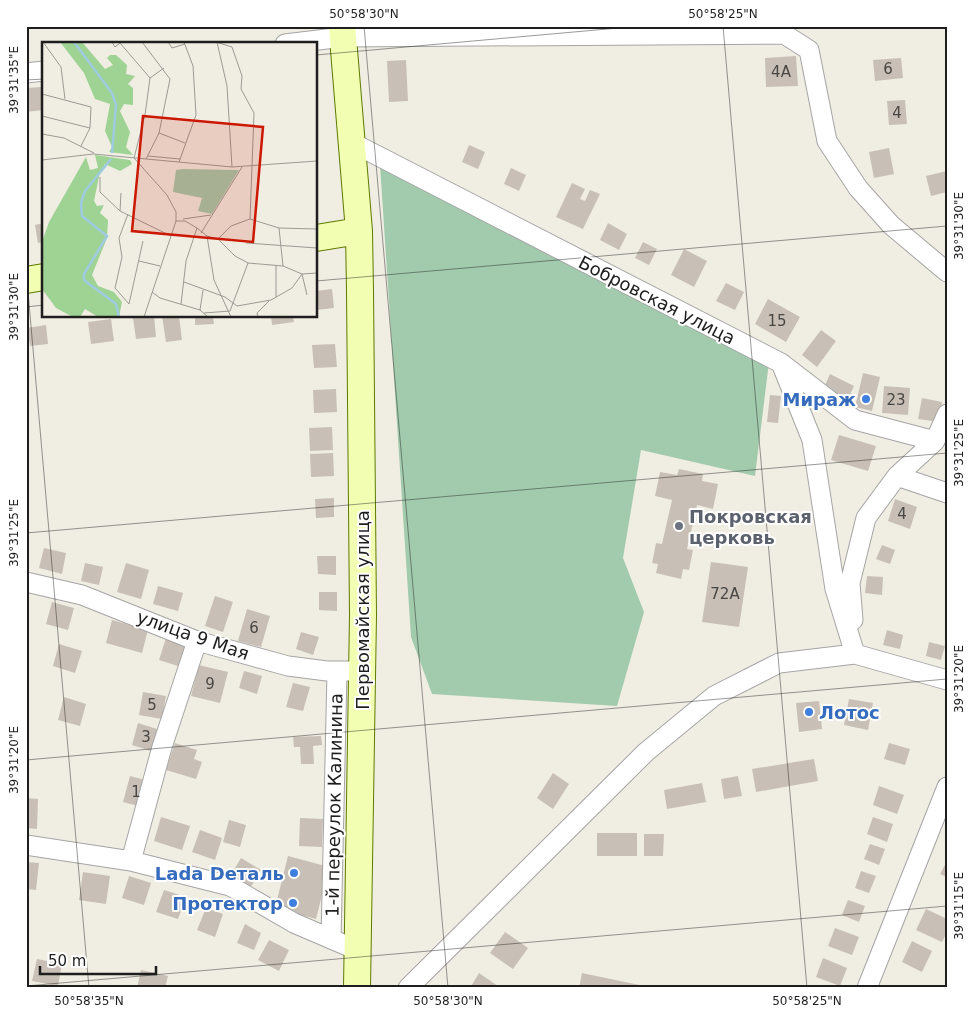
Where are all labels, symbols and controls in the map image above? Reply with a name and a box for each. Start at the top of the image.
text: 50°58'30"N [329,7,399,21]
text: 50°58'25"N [688,7,758,21]
inset map [42,42,318,318]
text: 39°31'35"E [7,46,21,114]
house number: 6 [883,60,893,78]
house number: 4А [771,63,792,81]
house number: 4 [892,104,902,122]
text: 39°31'30"E [952,192,966,260]
street label: Бобровская улица [575,251,739,349]
text: 39°31'30"E [7,273,21,341]
house number: 15 [767,312,787,330]
place label: Мираж [783,389,856,410]
house number: 23 [886,391,906,409]
marker: Мираж [860,393,872,405]
text: 39°31'25"E [952,419,966,487]
text: 39°31'25"E [7,499,21,567]
house number: 4 [897,505,907,523]
place label: Покровская церковь [689,506,812,548]
street label: Первомайская улица [352,510,373,710]
marker: Покровская церковь [673,520,685,532]
house number: 72А [710,585,740,603]
street label: улица 9 Мая [134,606,252,664]
house number: 6 [249,619,259,637]
text: 39°31'20"E [952,645,966,713]
house number: 9 [205,675,215,693]
street label: 1-й переулок Калинина [322,693,346,917]
house number: 5 [147,696,157,714]
place label: Лотос [819,702,880,723]
marker: Лотос [803,706,815,718]
text: 39°31'20"E [7,726,21,794]
house number: 3 [141,728,151,746]
house number: 1 [131,783,141,801]
place label: Lada Dеталь [155,863,284,884]
marker: Lada Dеталь [288,867,300,879]
text: 39°31'15"E [952,872,966,940]
place label: Протектор [172,893,283,914]
marker: Протектор [287,897,299,909]
scale bar [40,944,156,976]
text: 50 m [48,952,86,970]
text: 50°58'35"N [54,994,124,1008]
text: 50°58'30"N [413,994,483,1008]
text: 50°58'25"N [772,994,842,1008]

